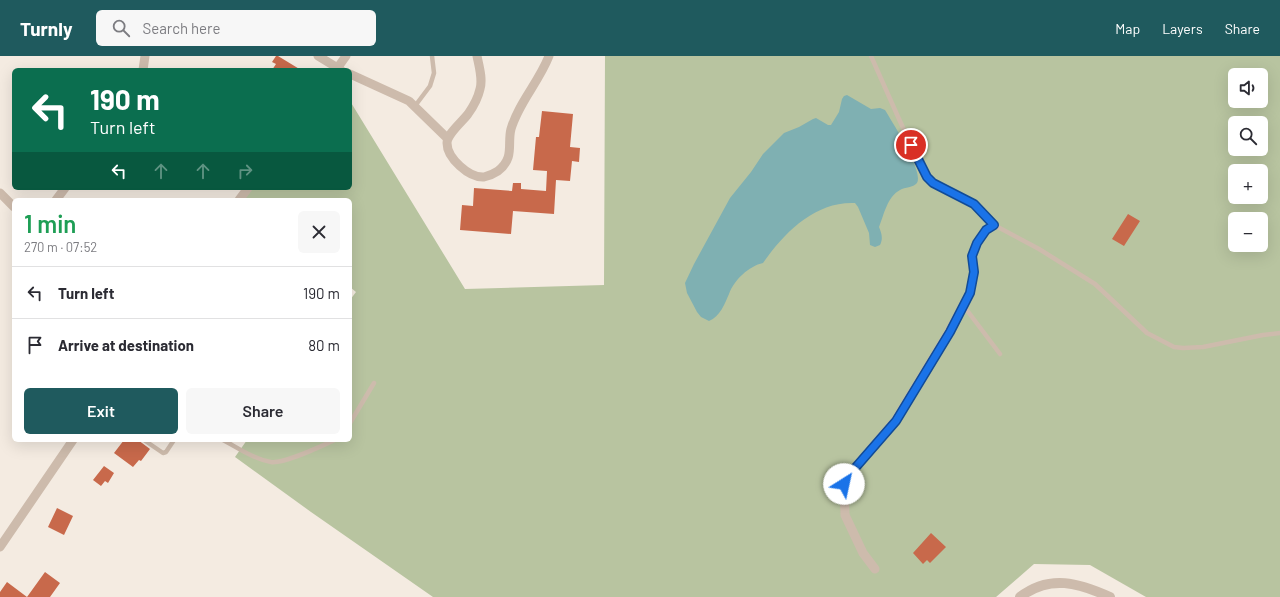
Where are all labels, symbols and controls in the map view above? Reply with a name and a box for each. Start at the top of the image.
search box [96,10,376,46]
text: Turnly [20,17,72,40]
icon: search [110,17,132,39]
text: Search here [142,19,220,37]
text: Map [1115,20,1140,37]
text: Layers [1162,20,1203,37]
text: Share [1225,20,1260,37]
map controls [1228,68,1268,252]
button: sound [1228,68,1268,108]
text: 190 m [90,82,160,116]
icon: left [24,84,76,136]
text: Turn left [90,116,156,138]
button: search [1228,116,1268,156]
pin [894,128,928,162]
icon: arrive [900,134,922,156]
icon: left [108,160,130,182]
icon: ahead [150,160,172,182]
icon: ahead [192,160,214,182]
icon: right [234,160,256,182]
button: + [1228,164,1268,204]
text: 1 min [24,209,76,238]
button: close [298,211,340,253]
button: − [1228,212,1268,252]
text: 270 m · 07:52 [24,239,97,255]
icon: left [24,282,46,304]
text: Turn left [58,284,114,302]
text: 190 m [303,284,340,302]
icon: arrive [24,334,46,356]
text: Arrive at destination [58,336,194,354]
text: 80 m [308,336,340,354]
button: Exit [24,388,178,434]
button: Share [186,388,340,434]
position arrow [823,463,865,505]

